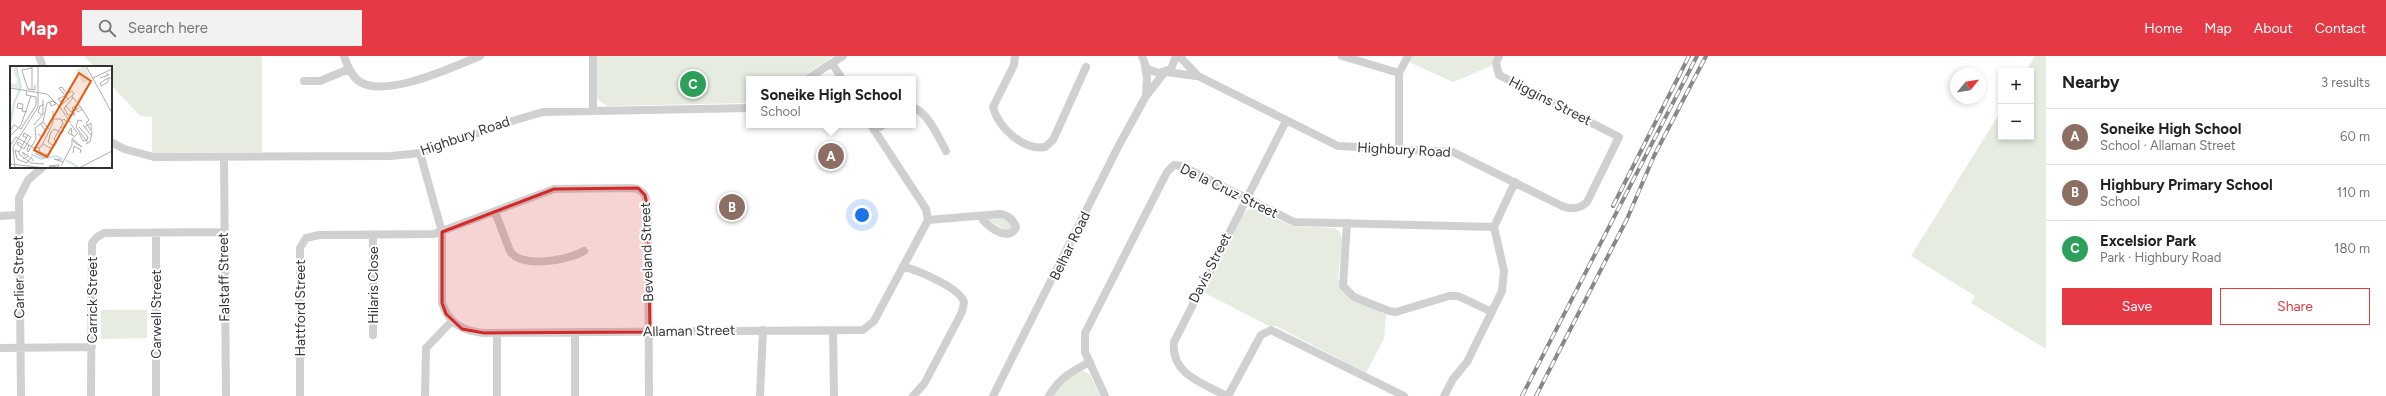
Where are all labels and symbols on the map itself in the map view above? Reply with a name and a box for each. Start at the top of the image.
inset map [10,66,112,168]
north arrow [1950,68,1986,104]
pin: C [680,69,706,99]
street label: Higgins Street [1506,73,1594,129]
street label: Highbury Road [418,113,512,159]
street label: Highbury Road [1357,139,1451,161]
pin: A [818,141,844,171]
street label: De la Cruz Street [1177,160,1281,222]
pin: B [719,192,745,222]
street label: Beveland Street [637,202,657,302]
your location [852,205,872,225]
street label: Belhar Road [1046,209,1094,283]
street label: Davis Street [1185,230,1235,306]
street label: Falstaff Street [215,232,233,322]
street label: Carlier Street [10,235,28,319]
street label: Hilaris Close [365,246,382,324]
street label: Carrick Street [84,257,101,343]
street label: Hattford Street [292,259,309,357]
street label: Carwell Street [148,269,165,359]
street label: Allaman Street [643,322,735,340]

